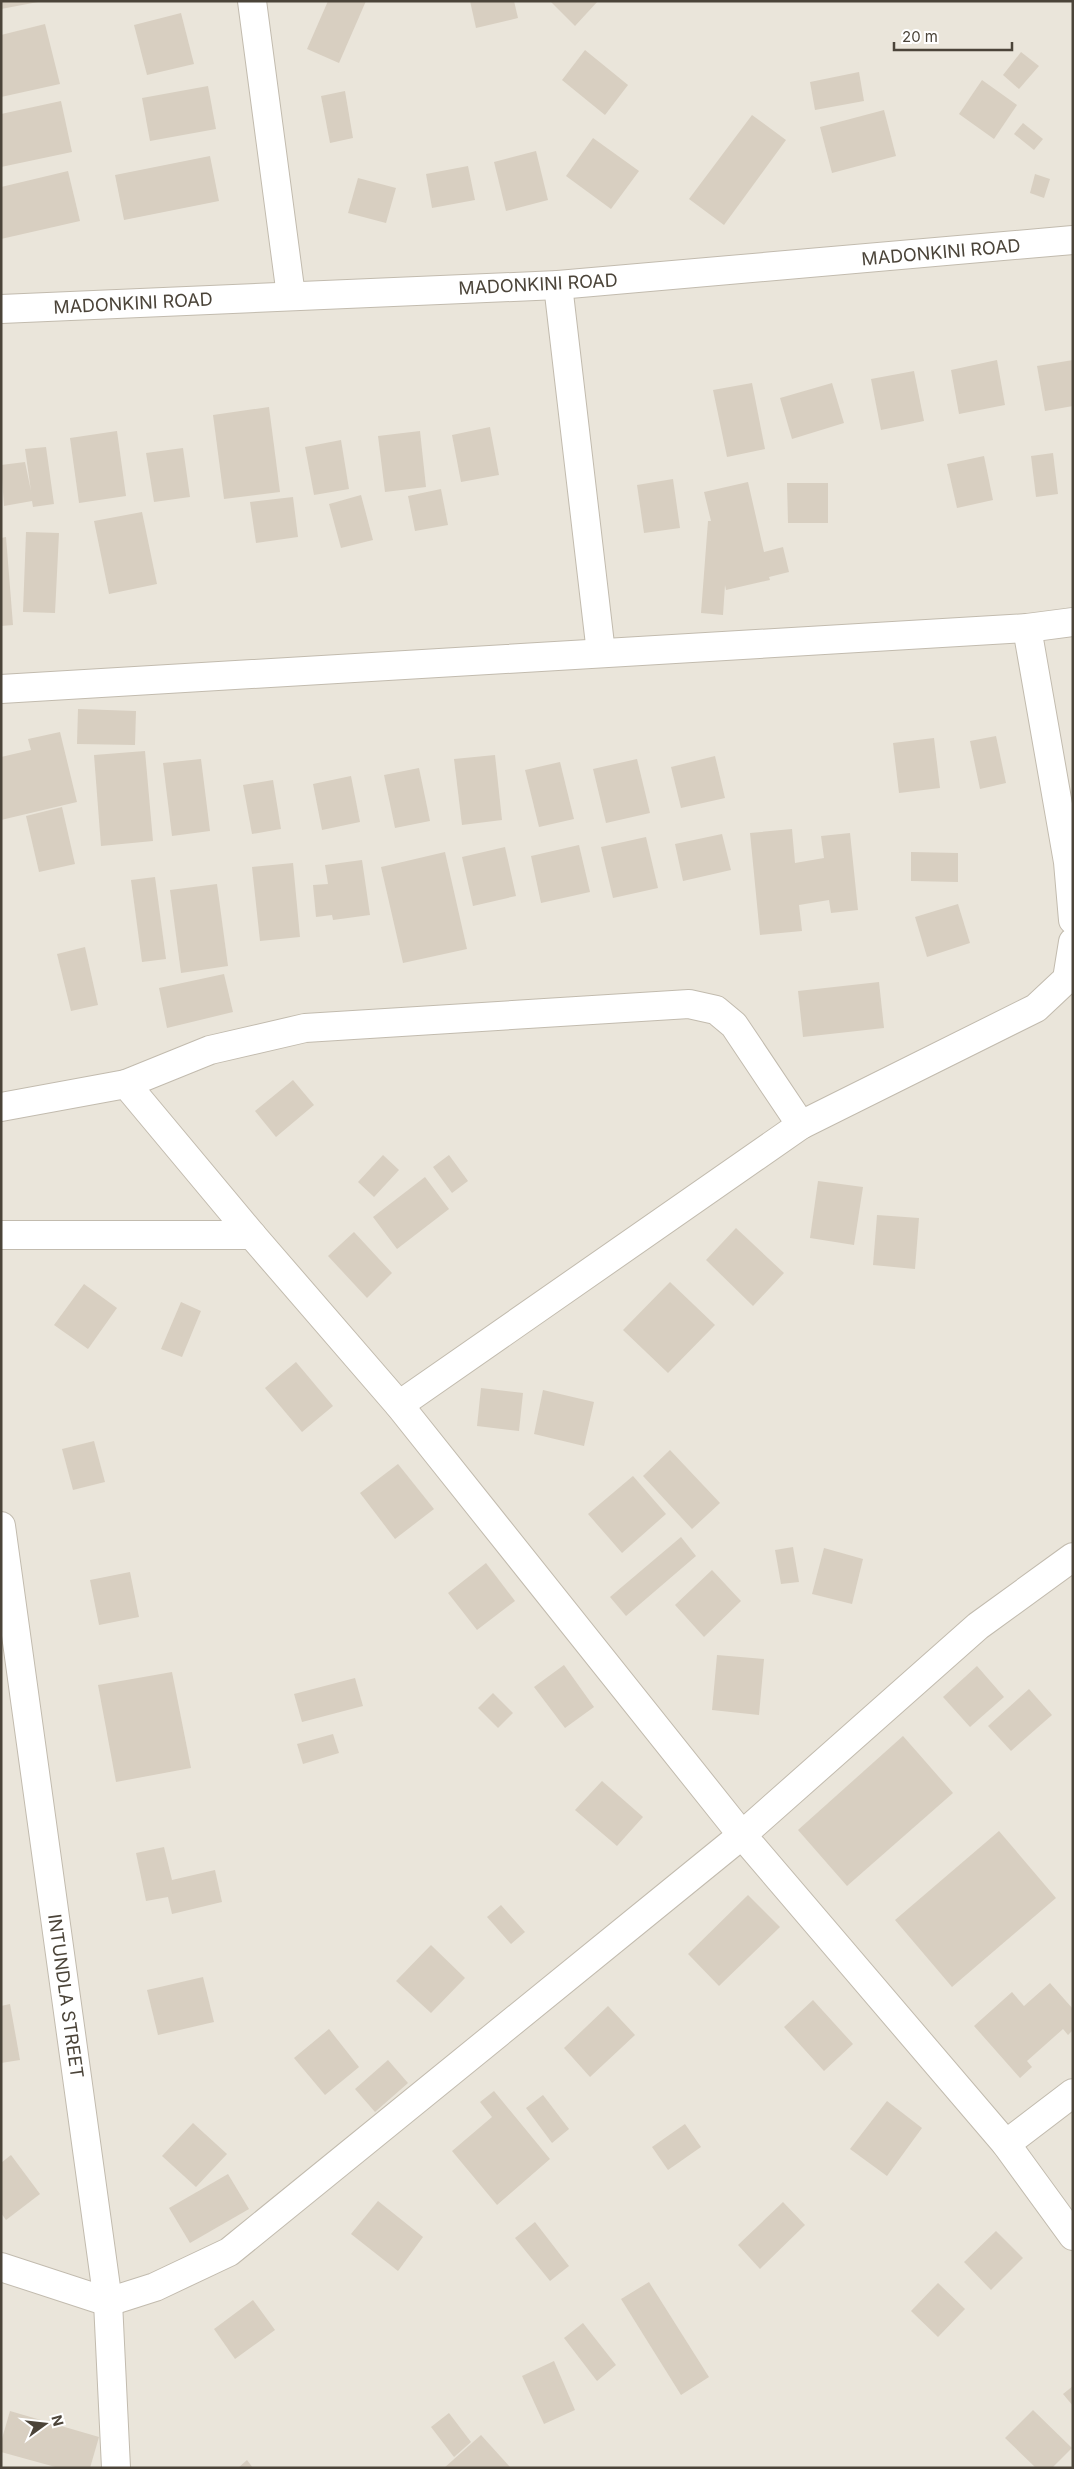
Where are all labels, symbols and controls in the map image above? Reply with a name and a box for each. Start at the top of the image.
scale bar [894,20,1012,52]
text: 20 m [902,27,938,46]
street label: MADONKINI ROAD [861,235,1021,269]
street label: MADONKINI ROAD [458,269,618,299]
street label: MADONKINI ROAD [53,288,213,318]
street label: INTUNDLA STREET [44,1913,88,2079]
north arrow [20,2399,70,2449]
text: N [48,2413,68,2428]

